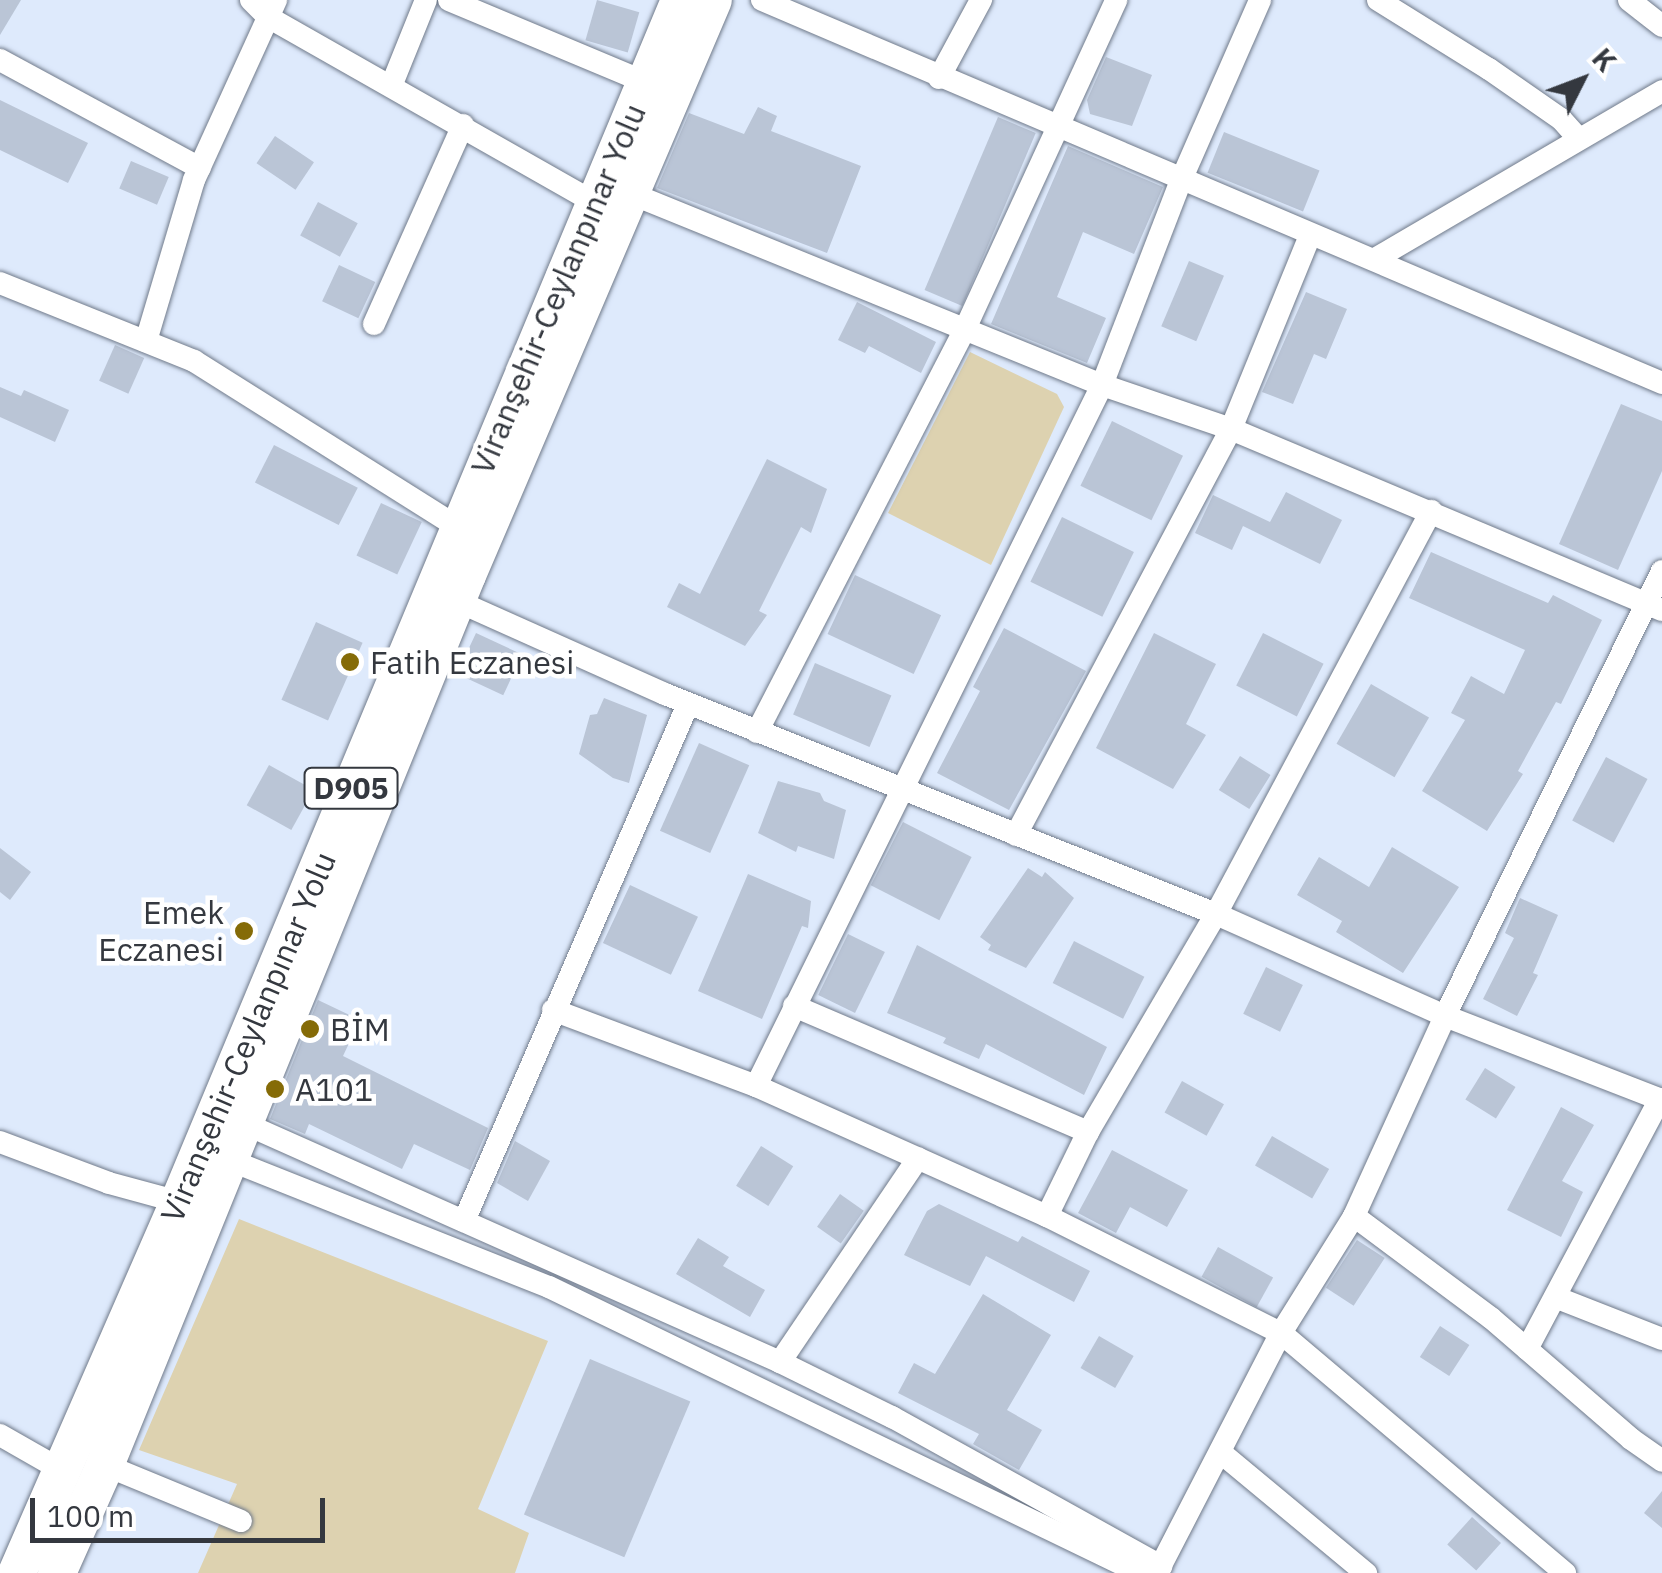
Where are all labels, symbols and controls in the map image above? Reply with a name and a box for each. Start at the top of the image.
north arrow [1532,30,1632,130]
text: K [1584,40,1625,79]
street label: Viranşehir-Ceylanpınar Yolu [462,98,654,480]
place label: Fatih Eczanesi [370,643,574,681]
marker: Fatih Eczanesi [339,651,361,673]
road number: D905 [304,763,398,813]
street label: Viranşehir-Ceylanpınar Yolu [152,846,344,1228]
place label: Emek Eczanesi [98,894,224,969]
marker: Emek Eczanesi [233,920,255,942]
place label: BİM [330,1010,390,1048]
marker: BİM [299,1018,321,1040]
place label: A101 [295,1070,373,1108]
marker: A101 [264,1078,286,1100]
scale bar [35,1478,330,1540]
text: 100 m [47,1496,134,1535]

